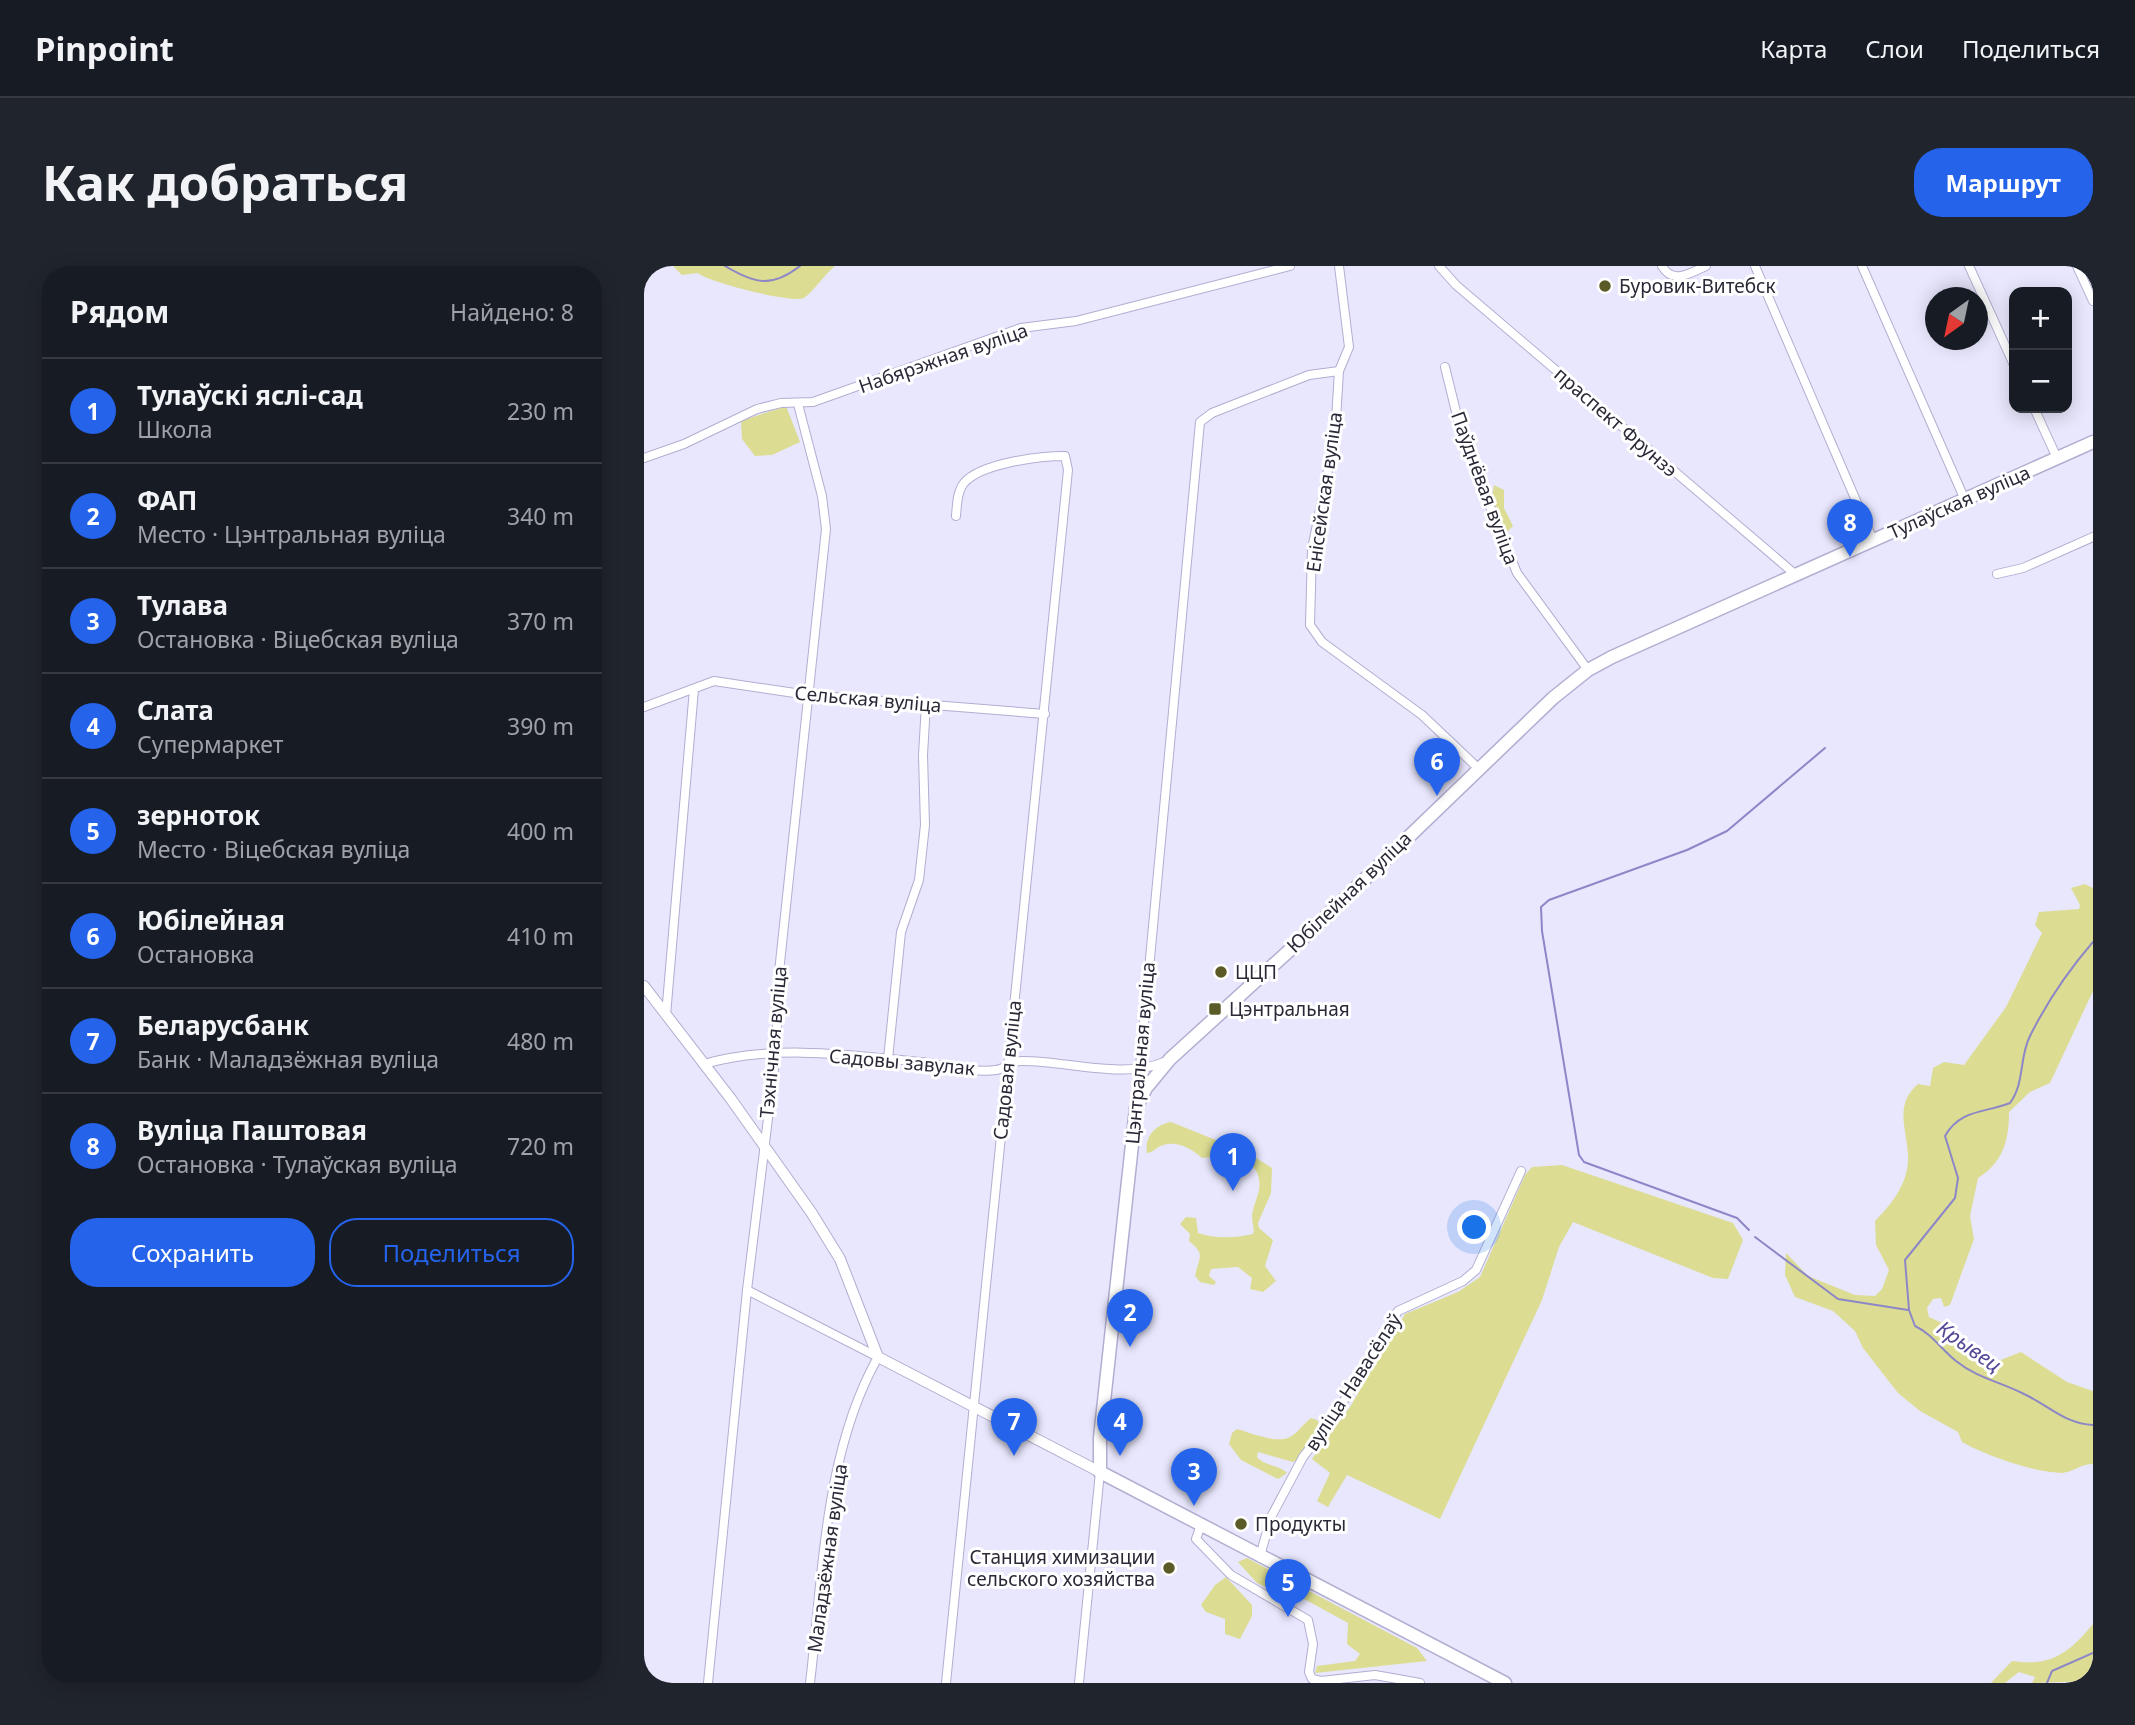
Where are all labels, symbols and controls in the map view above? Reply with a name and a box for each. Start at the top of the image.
text: Pinpoint [35,26,174,71]
text: Карта [1760,32,1827,65]
text: Слои [1865,32,1924,65]
text: Поделиться [1962,32,2100,65]
button: Маршрут [1914,148,2093,217]
text: Как добраться [42,149,408,215]
place label: Буровик-Витебск [1619,273,1776,299]
marker: Буровик-Витебск [1597,278,1613,294]
north arrow [1925,287,1988,350]
map controls [2009,287,2072,413]
button: + [2009,287,2072,350]
text: Рядом [70,291,169,332]
text: Найдено: 8 [450,296,574,328]
street label: Набярэжная вуліца [855,317,1031,399]
button: − [2009,350,2072,413]
street label: праспект Фрунзэ [1549,361,1683,483]
text: Тулаўскі яслі-сад [137,377,363,413]
text: 1 [86,395,100,427]
text: 230 m [507,395,574,427]
street label: Паўднёвая вуліца [1445,408,1525,568]
street label: Енісейская вуліца [1300,410,1348,574]
text: Школа [137,413,213,445]
street label: Тулаўская вуліца [1884,459,2034,545]
text: ФАП [137,482,197,518]
pin: 8 [1827,499,1873,557]
text: 2 [86,500,100,532]
text: 340 m [507,500,574,532]
text: Место · Цэнтральная вуліца [137,518,446,550]
text: Тулава [137,587,228,623]
text: 3 [86,605,100,637]
text: 370 m [507,605,574,637]
text: Остановка · Віцебская вуліца [137,623,459,655]
street label: Сельская вуліца [794,680,942,718]
text: Слата [137,692,214,728]
text: 4 [86,710,100,742]
text: 390 m [507,710,574,742]
text: Супермаркет [137,728,283,760]
pin: 6 [1414,738,1460,796]
text: зерноток [137,797,260,833]
text: 5 [86,815,100,847]
text: 400 m [507,815,574,847]
street label: Юбілейная вуліца [1281,826,1417,958]
text: Место · Віцебская вуліца [137,833,410,865]
text: Юбілейная [137,902,285,938]
text: 6 [86,920,100,952]
text: 410 m [507,920,574,952]
text: Остановка [137,938,255,970]
place label: ЦЦП [1235,959,1277,985]
street label: Цэнтральная вуліца [1119,961,1161,1145]
marker: ЦЦП [1213,964,1229,980]
street label: Тэхнічная вуліца [753,965,793,1119]
place label: Цэнтральная [1229,996,1350,1022]
street label: Садовая вуліца [987,999,1027,1141]
marker: Цэнтральная [1207,1001,1223,1017]
text: Беларусбанк [137,1007,309,1043]
text: 7 [86,1025,100,1057]
text: 480 m [507,1025,574,1057]
text: Банк · Маладзёжная вуліца [137,1043,439,1075]
street label: Садовы завулак [828,1043,976,1081]
text: Вуліца Паштовая [137,1112,367,1148]
text: 8 [86,1130,100,1162]
text: 720 m [507,1130,574,1162]
pin: 1 [1210,1133,1256,1191]
text: Остановка · Тулаўская вуліца [137,1148,457,1180]
your location [1457,1210,1491,1244]
button: Сохранить [70,1218,315,1287]
button: Поделиться [329,1218,574,1287]
pin: 2 [1107,1289,1153,1347]
street label: вуліца Навасёлаў [1299,1308,1407,1456]
water label: Крывец [1932,1314,2007,1379]
pin: 7 [991,1398,1037,1456]
pin: 4 [1097,1398,1143,1456]
pin: 3 [1171,1448,1217,1506]
street label: Маладзёжная вуліца [801,1462,853,1654]
place label: Продукты [1255,1511,1346,1537]
marker: Продукты [1233,1516,1249,1532]
place label: Станция химизации сельского хозяйства [967,1544,1155,1592]
pin: 5 [1265,1559,1311,1617]
marker: Станция химизации сельского хозяйства [1161,1560,1177,1576]

